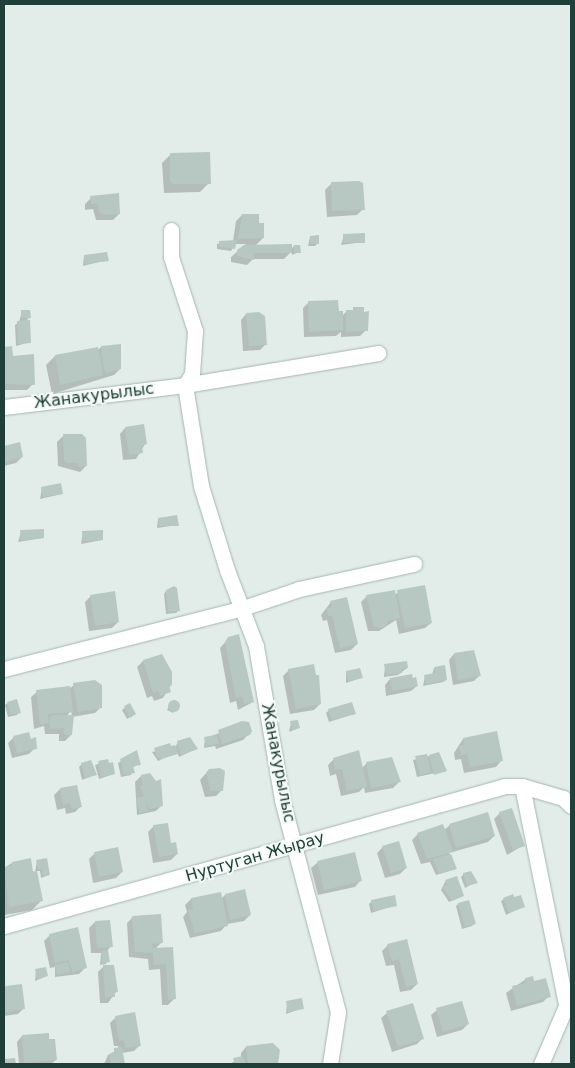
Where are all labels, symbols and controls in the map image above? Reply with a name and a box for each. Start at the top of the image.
street label: Жанакурылыс [33,379,155,413]
street label: Жанакурылыс [257,702,299,824]
street label: Нуртуган Жырау [183,828,327,886]

